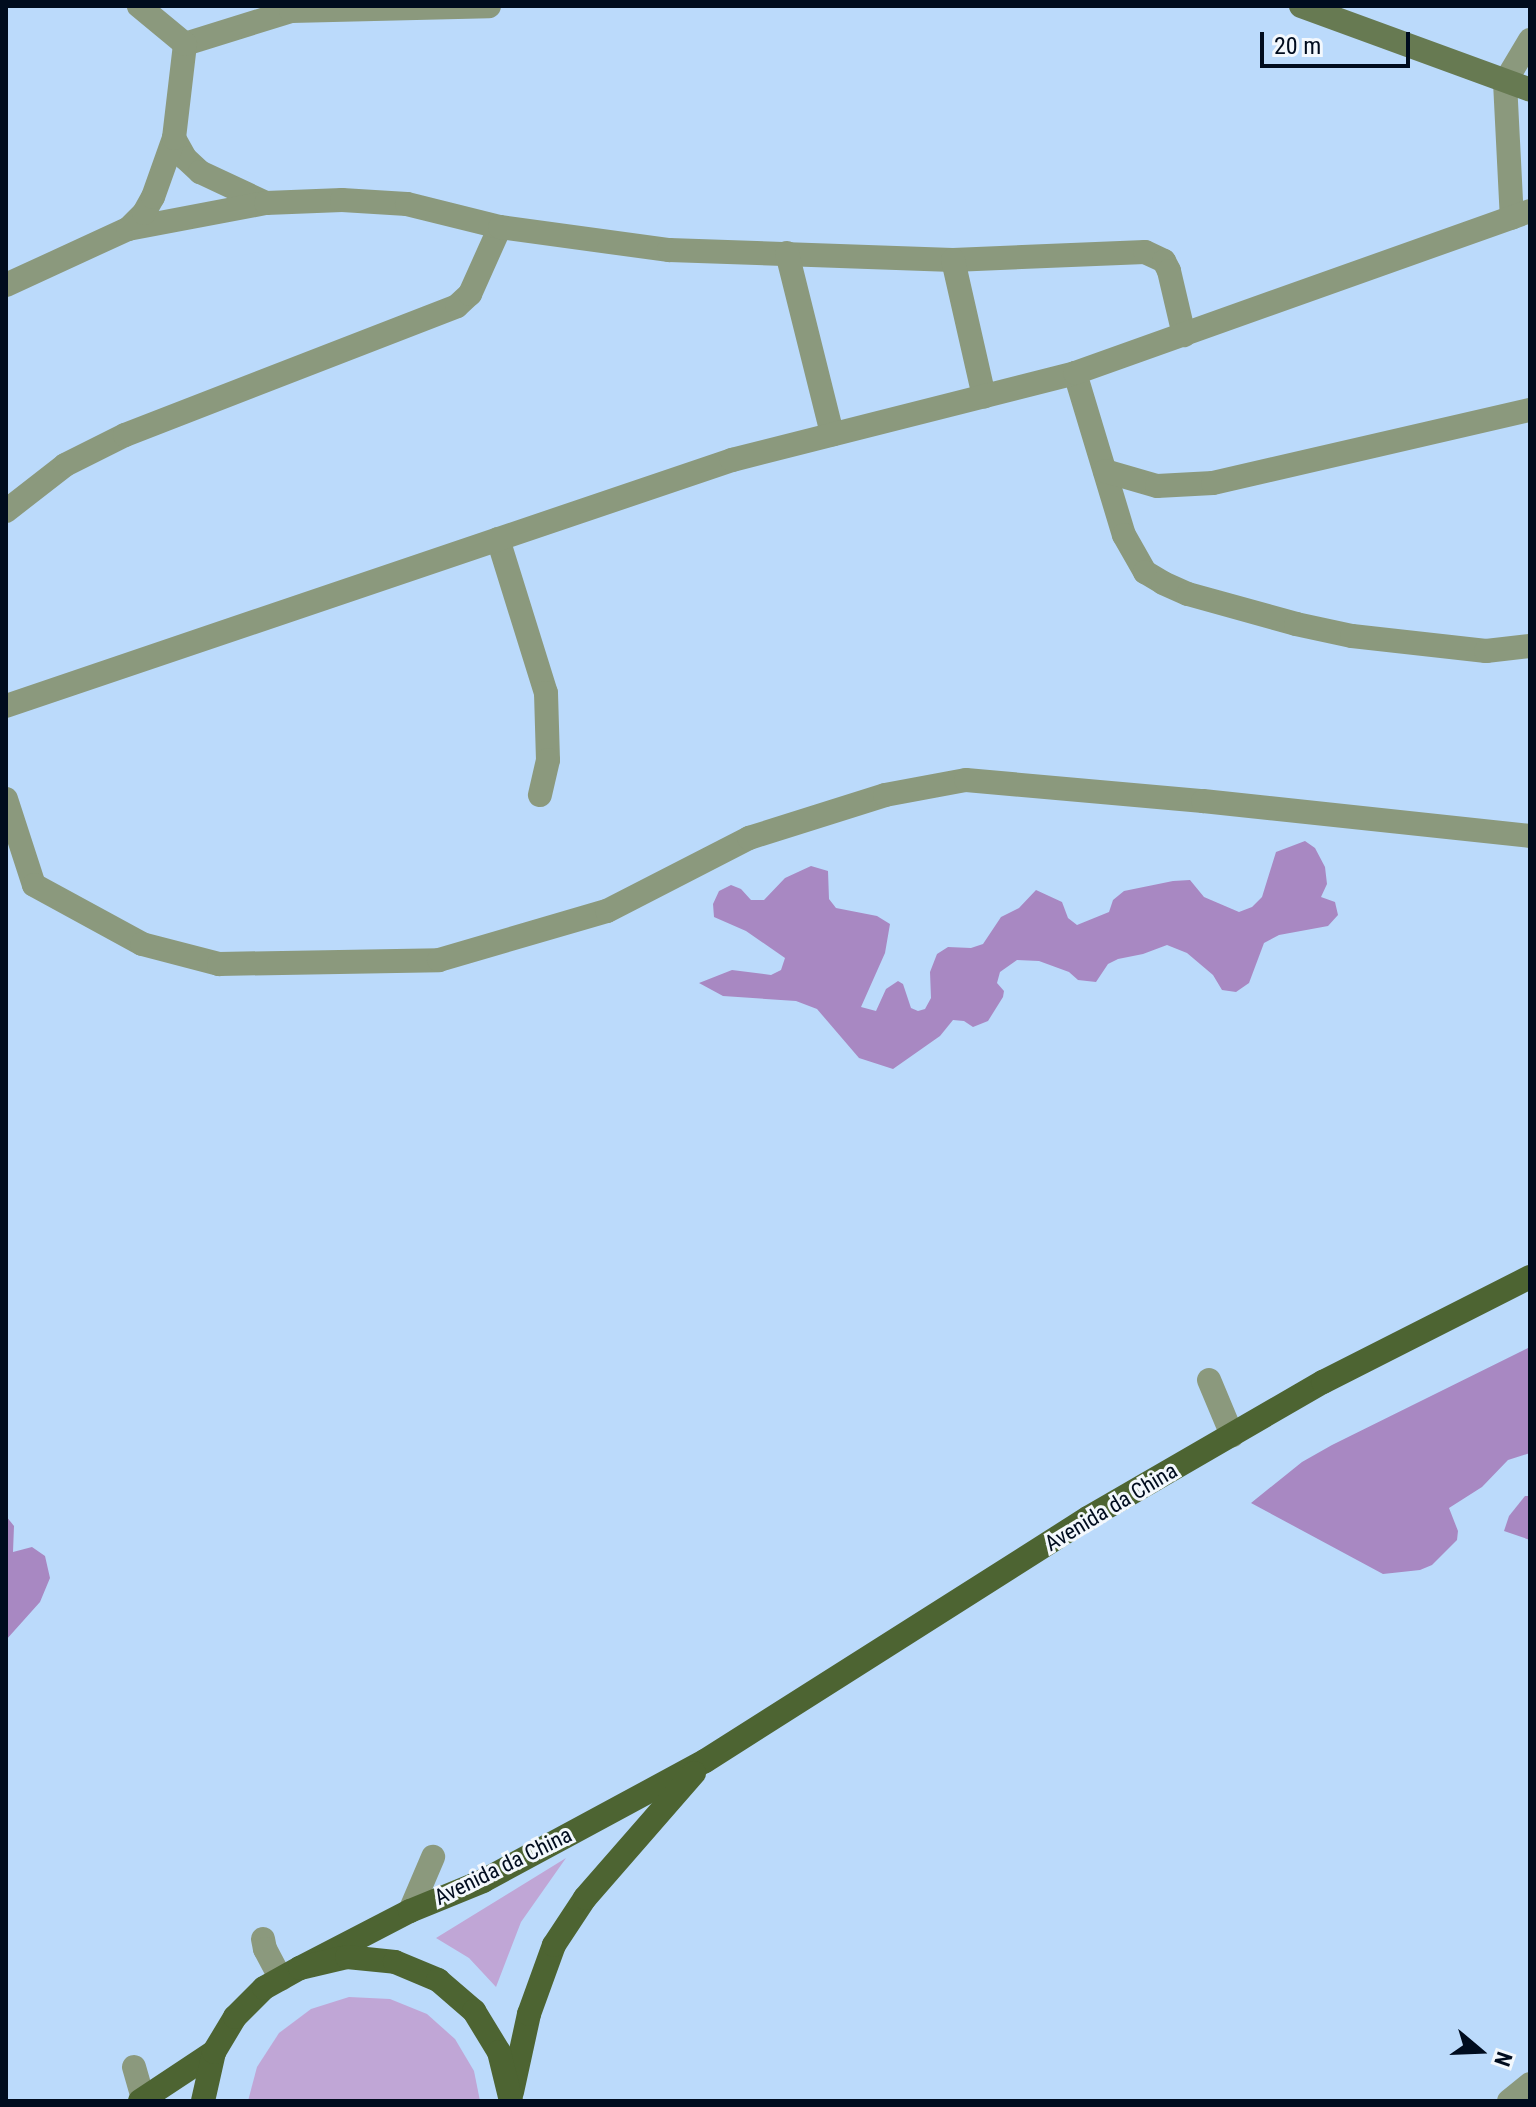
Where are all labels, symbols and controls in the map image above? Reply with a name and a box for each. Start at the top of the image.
scale bar [1264,16,1414,66]
text: 20 m [1274,32,1321,60]
street label: Avenida da China [1040,1457,1182,1557]
street label: Avenida da China [430,1821,576,1911]
north arrow [1440,2011,1520,2091]
text: N [1489,2049,1517,2069]

